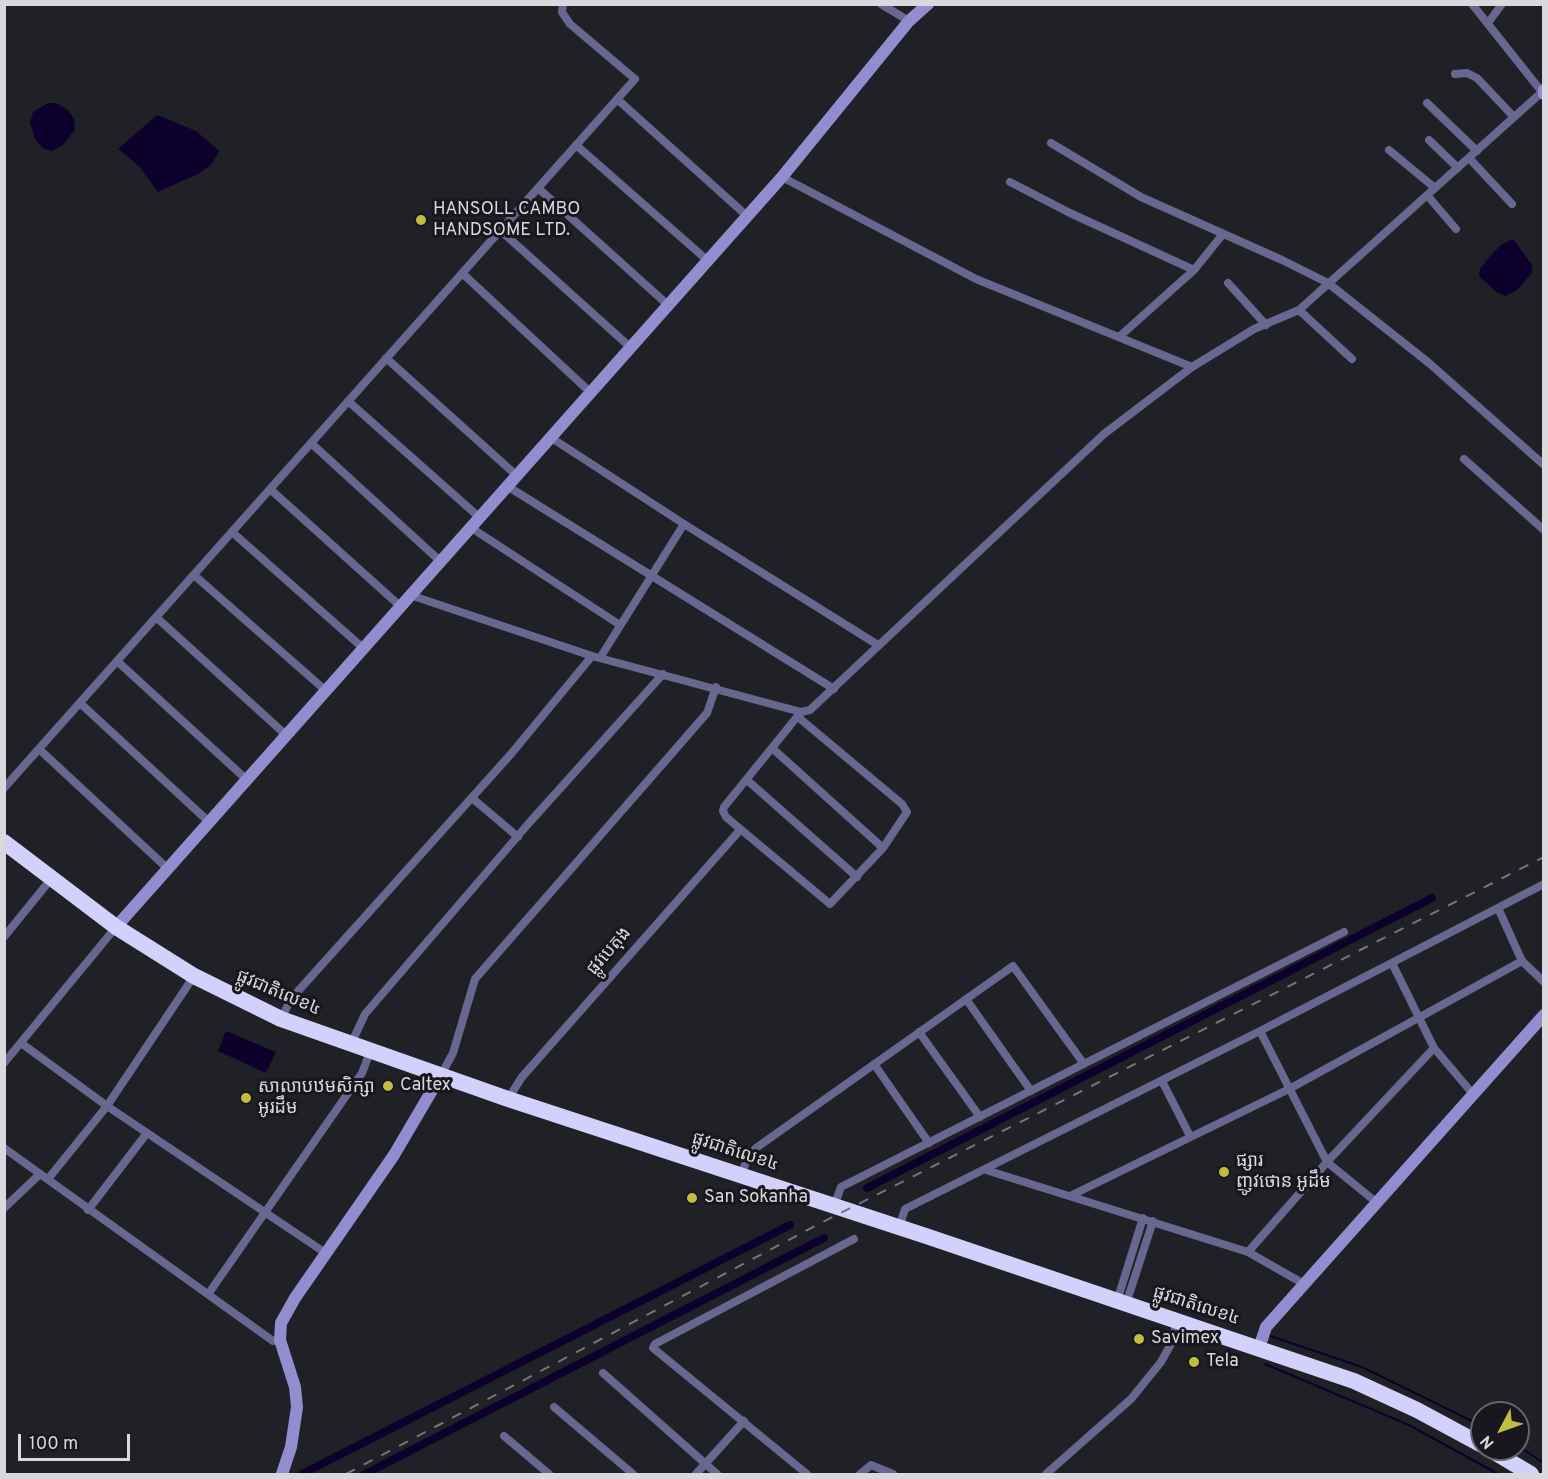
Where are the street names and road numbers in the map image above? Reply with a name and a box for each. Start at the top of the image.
street label: ផ្លូវបេតុង [583,923,637,981]
street label: ផ្លូវជាតិលេខ៤ [232,966,324,1022]
street label: ផ្លូវជាតិលេខ៤ [689,1129,781,1177]
street label: ផ្លូវជាតិលេខ៤ [1150,1283,1242,1331]

